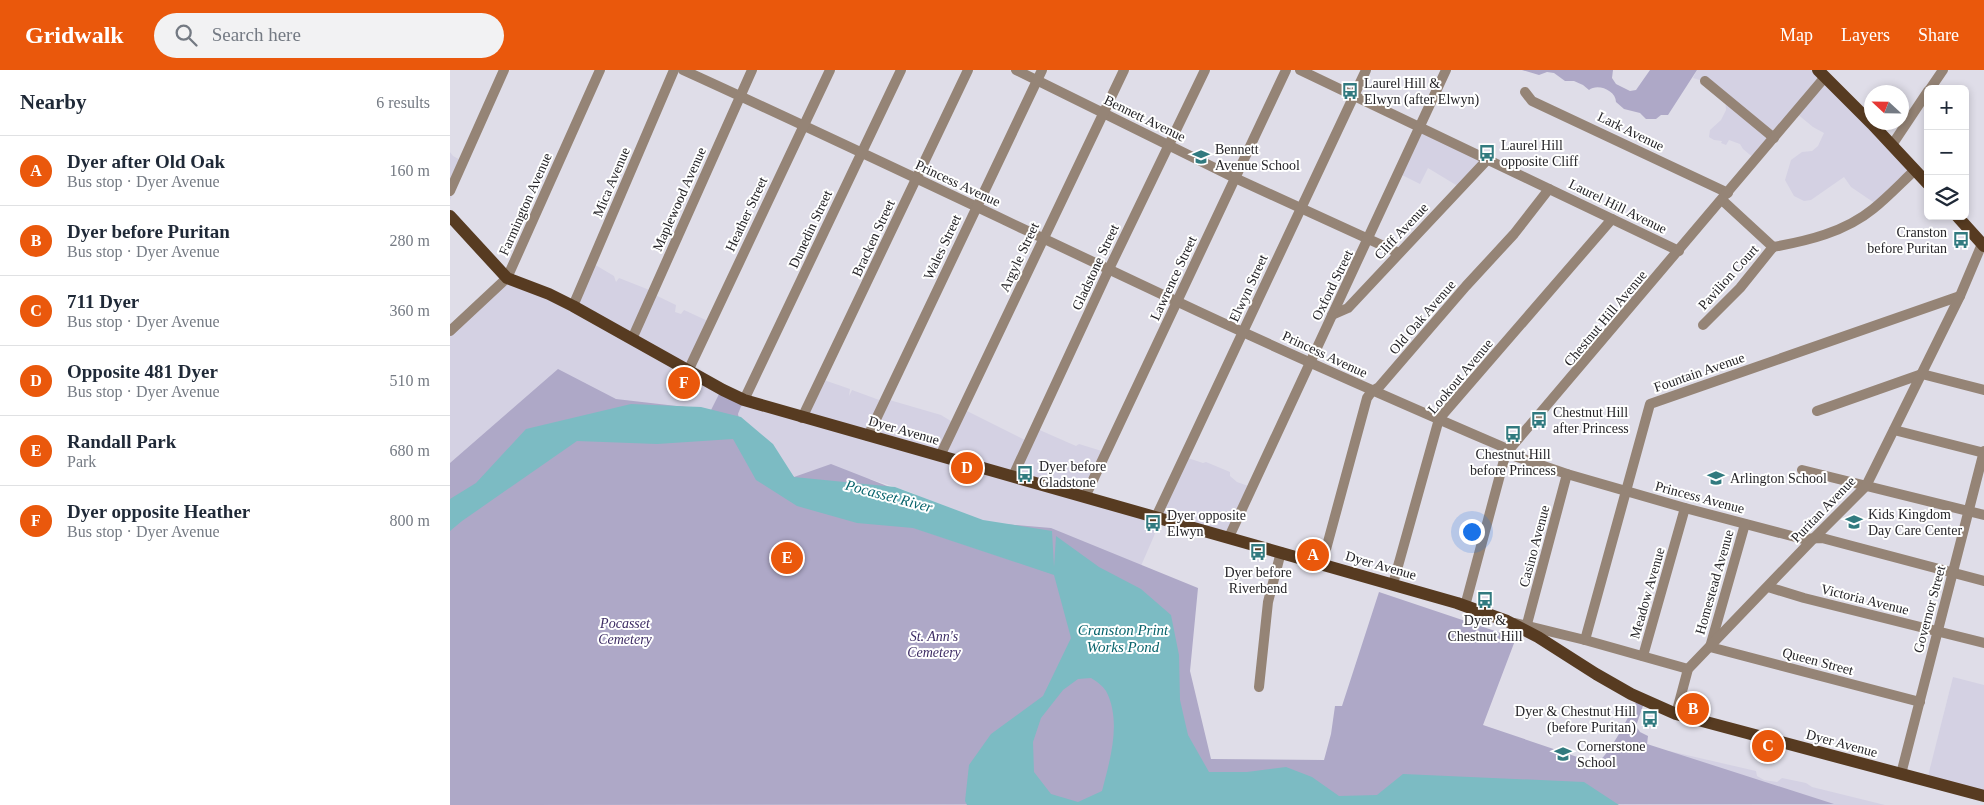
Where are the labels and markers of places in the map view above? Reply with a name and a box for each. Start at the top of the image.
place label: Laurel Hill & Elwyn (after Elwyn) [1364,76,1479,108]
bus stop icon: Laurel Hill & Elwyn (after Elwyn) [1340,81,1360,101]
place label: Laurel Hill opposite Cliff [1501,138,1578,169]
place label: Bennett Avenue School [1215,142,1300,173]
bus stop icon: Laurel Hill opposite Cliff [1477,143,1497,163]
school or university icon: Bennett Avenue School [1191,147,1211,167]
place label: Cranston before Puritan [1867,225,1947,256]
bus stop icon: Cranston before Puritan [1951,230,1971,250]
pin: F [668,364,700,402]
place label: Chestnut Hill after Princess [1553,405,1629,436]
bus stop icon: Chestnut Hill after Princess [1529,410,1549,430]
bus stop icon: Chestnut Hill before Princess [1503,424,1523,444]
place label: Chestnut Hill before Princess [1470,447,1556,478]
pin: D [951,449,983,487]
place label: Dyer before Gladstone [1039,459,1106,490]
bus stop icon: Dyer before Gladstone [1015,464,1035,484]
school or university icon: Arlington School [1706,468,1726,488]
place label: Arlington School [1730,471,1827,486]
place label: Kids Kingdom Day Care Center [1868,507,1962,538]
place label: Dyer opposite Elwyn [1167,508,1246,539]
school or university icon: Kids Kingdom Day Care Center [1844,512,1864,532]
bus stop icon: Dyer opposite Elwyn [1143,513,1163,533]
pin: A [1297,536,1329,574]
pin: E [771,539,803,577]
bus stop icon: Dyer before Riverbend [1248,542,1268,562]
place label: Dyer before Riverbend [1224,565,1292,596]
bus stop icon: Dyer & Chestnut Hill [1475,590,1495,610]
place label: Dyer & Chestnut Hill [1447,613,1523,644]
pin: B [1677,690,1709,728]
place label: Dyer & Chestnut Hill (before Puritan) [1515,704,1636,736]
bus stop icon: Dyer & Chestnut Hill (before Puritan) [1640,709,1660,729]
pin: C [1752,727,1784,765]
place label: Cornerstone School [1577,739,1645,770]
school or university icon: Cornerstone School [1553,744,1573,764]

